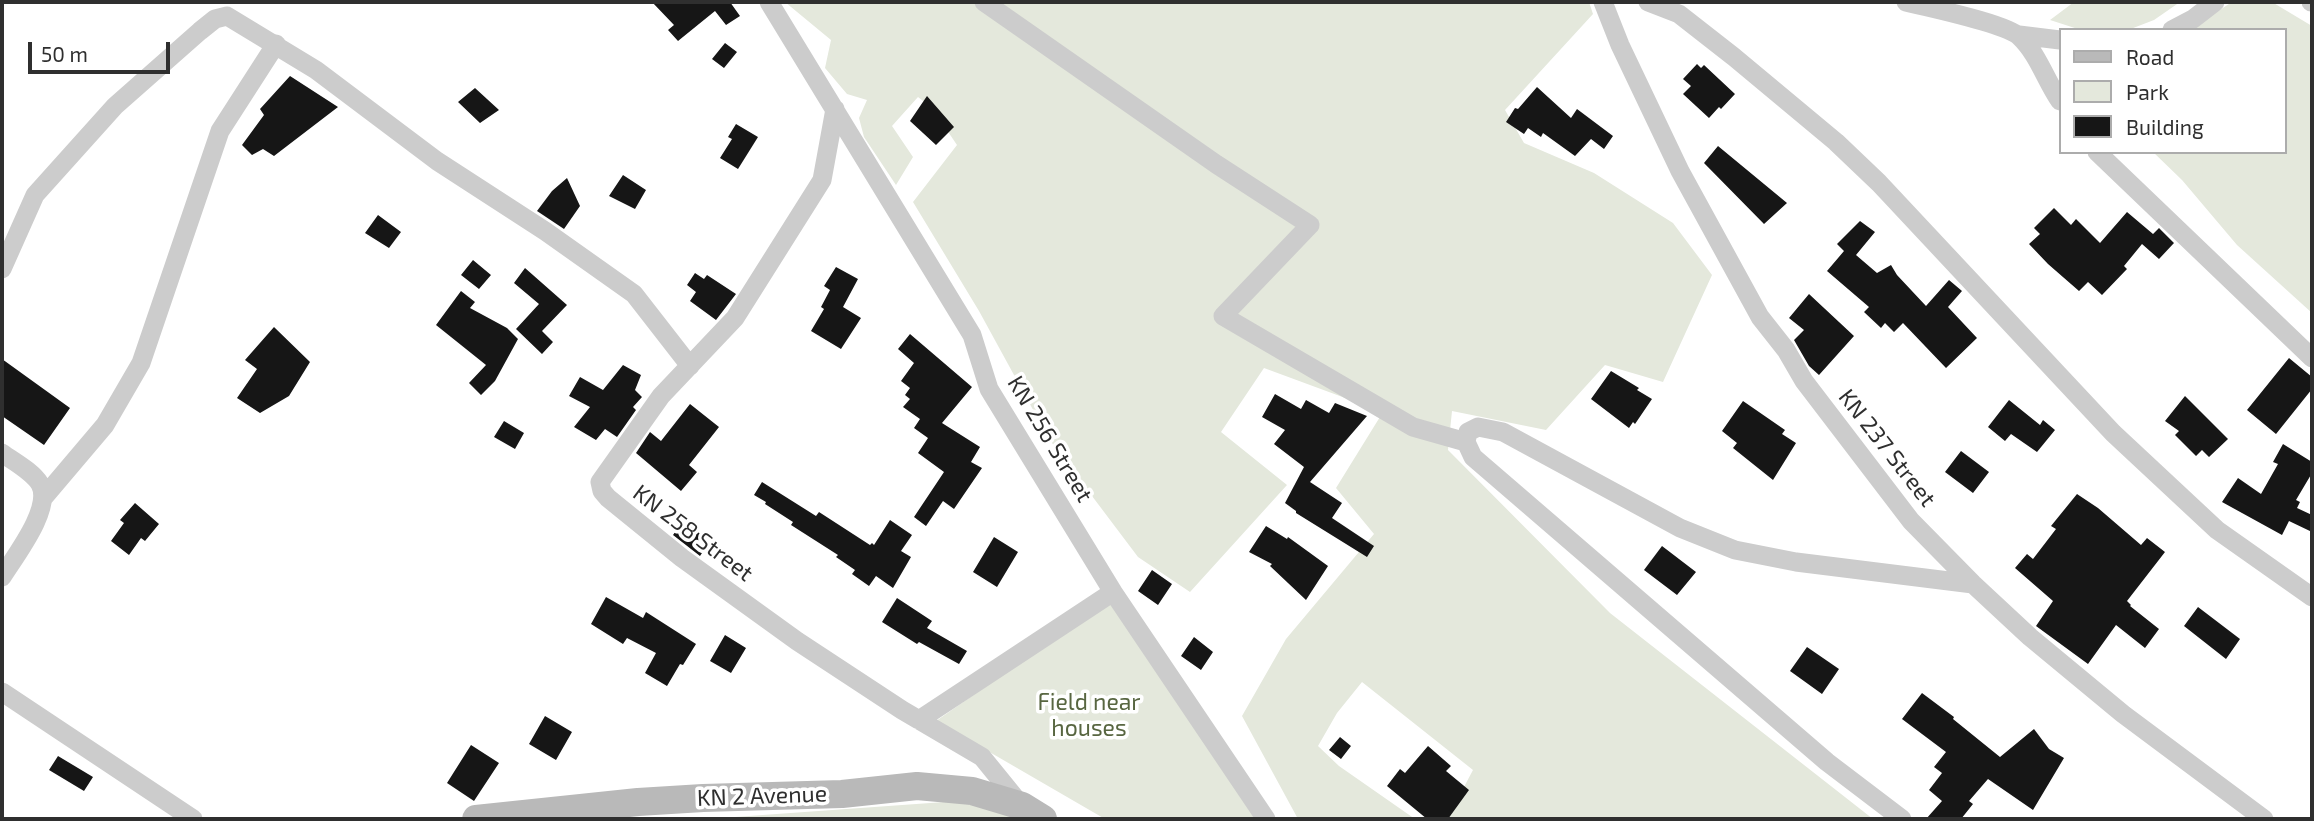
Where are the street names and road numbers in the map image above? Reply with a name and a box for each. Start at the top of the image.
street label: KN 256 Street [1002,371,1098,507]
street label: KN 237 Street [1833,384,1941,512]
street label: KN 258 Street [628,479,758,587]
street label: KN 2 Avenue [697,780,827,812]

